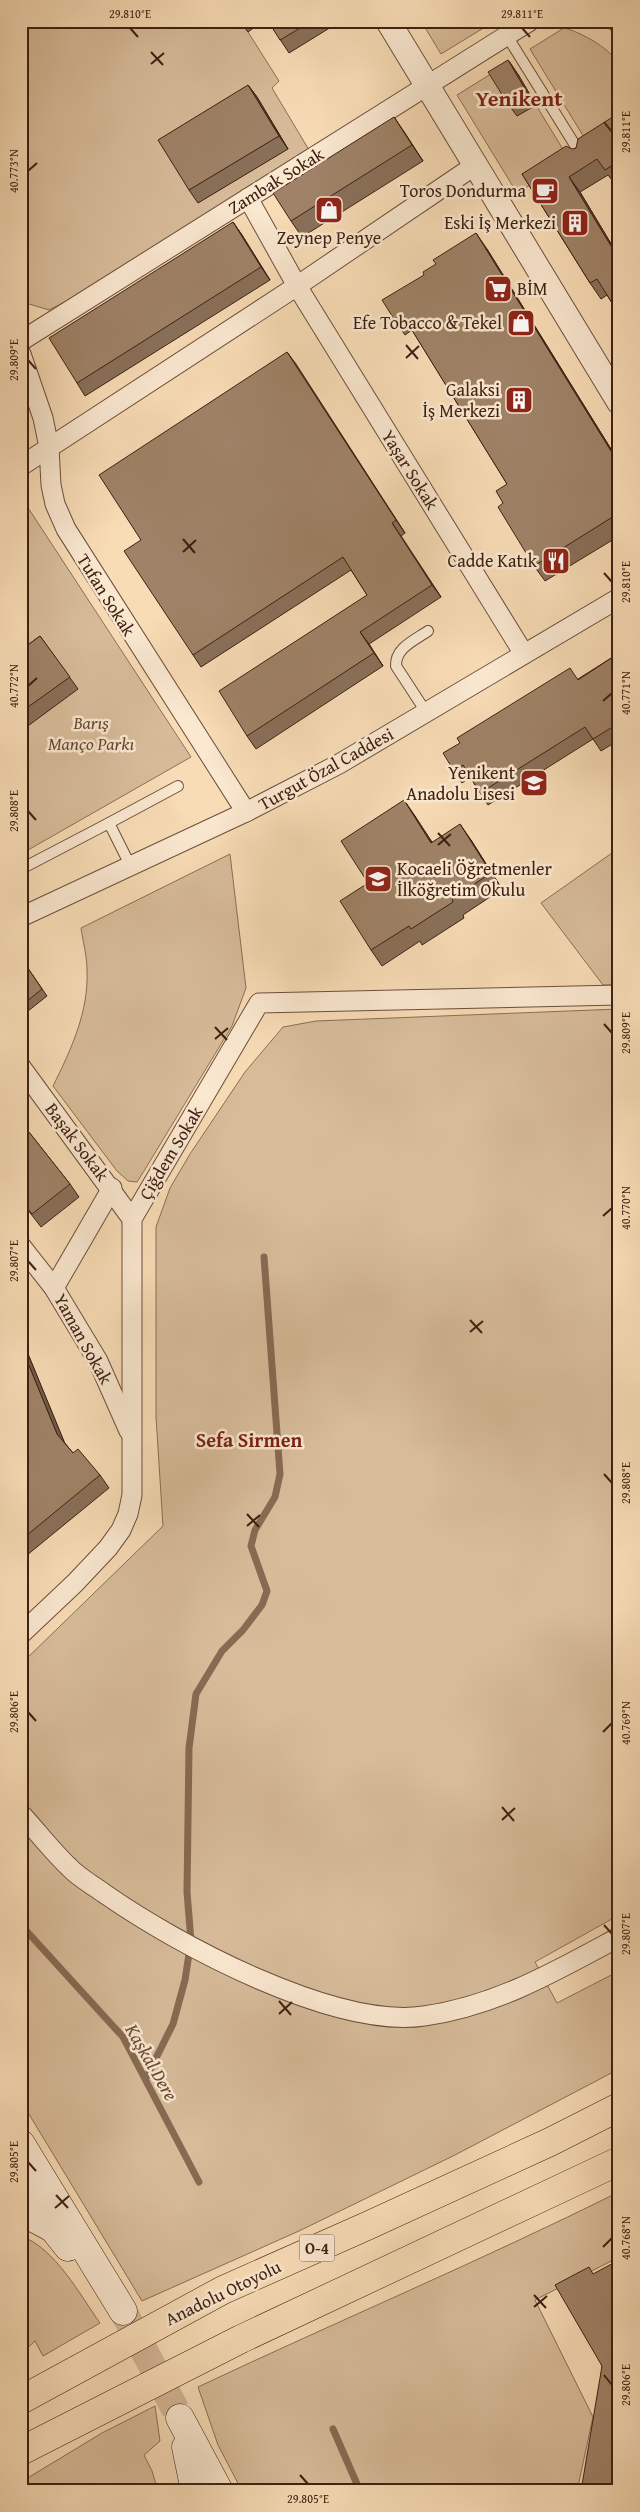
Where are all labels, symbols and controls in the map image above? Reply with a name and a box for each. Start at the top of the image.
text: 29.810°E [109,5,151,22]
text: 29.811°E [501,5,543,22]
district label: Yenikent [475,82,563,114]
text: 29.811°E [617,111,634,153]
street label: Zambak Sokak [223,140,330,221]
text: 40.773°N [5,149,22,193]
cafe icon: Toros Dondurma [530,176,560,206]
place label: Toros Dondurma [400,177,526,204]
shop icon: Zeynep Penye [314,195,344,225]
building icon: Eski İş Merkezi [560,208,590,238]
place label: Eski İş Merkezi [444,209,556,236]
place label: Zeynep Penye [277,224,381,251]
supermarket icon: BİM [483,274,513,304]
place label: BİM [517,275,548,302]
shop icon: Efe Tobacco & Tekel [506,308,536,338]
place label: Efe Tobacco & Tekel [353,309,502,336]
text: 29.809°E [5,339,22,381]
place label: Galaksi İş Merkezi [423,376,500,424]
building icon: Galaksi İş Merkezi [504,385,534,415]
street label: Yaşar Sokak [375,424,446,516]
restaurant icon: Cadde Katık [541,546,571,576]
place label: Cadde Katık [447,547,538,574]
street label: Tufan Sokak [70,548,143,642]
text: 29.810°E [617,561,634,603]
text: 40.772°N [5,664,22,708]
text: 40.771°N [617,671,634,715]
park label: Barış Manço Parkı [48,709,134,757]
street label: Turgut Özal Caddesi [253,720,398,817]
place label: Yenikent Anadolu Lisesi [406,759,516,807]
school or university icon: Yenikent Anadolu Lisesi [519,768,549,798]
text: 29.808°E [5,790,22,832]
place label: Kocaeli Öğretmenler İlköğretim Okulu [397,855,552,903]
school or university icon: Kocaeli Öğretmenler İlköğretim Okulu [363,864,393,894]
text: 29.809°E [617,1012,634,1054]
street label: Başak Sokak [39,1097,116,1187]
street label: Çiğdem Sokak [132,1100,210,1205]
text: 40.770°N [617,1186,634,1230]
text: 29.807°E [5,1240,22,1282]
street label: Yaman Sokak [47,1288,120,1390]
district label: Sefa Sirmen [196,1425,302,1454]
text: 29.808°E [617,1462,634,1504]
text: 29.806°E [5,1691,22,1733]
text: 40.769°N [617,1701,634,1745]
text: 29.807°E [617,1913,634,1955]
water label: Kaşkal Dere [118,2018,185,2106]
text: 29.805°E [5,2141,22,2183]
text: 40.768°N [617,2216,634,2260]
road number: O-4 [300,2234,334,2262]
street label: Anadolu Otoyolu [160,2253,286,2332]
text: 29.806°E [617,2364,634,2406]
text: 29.805°E [287,2490,329,2507]

